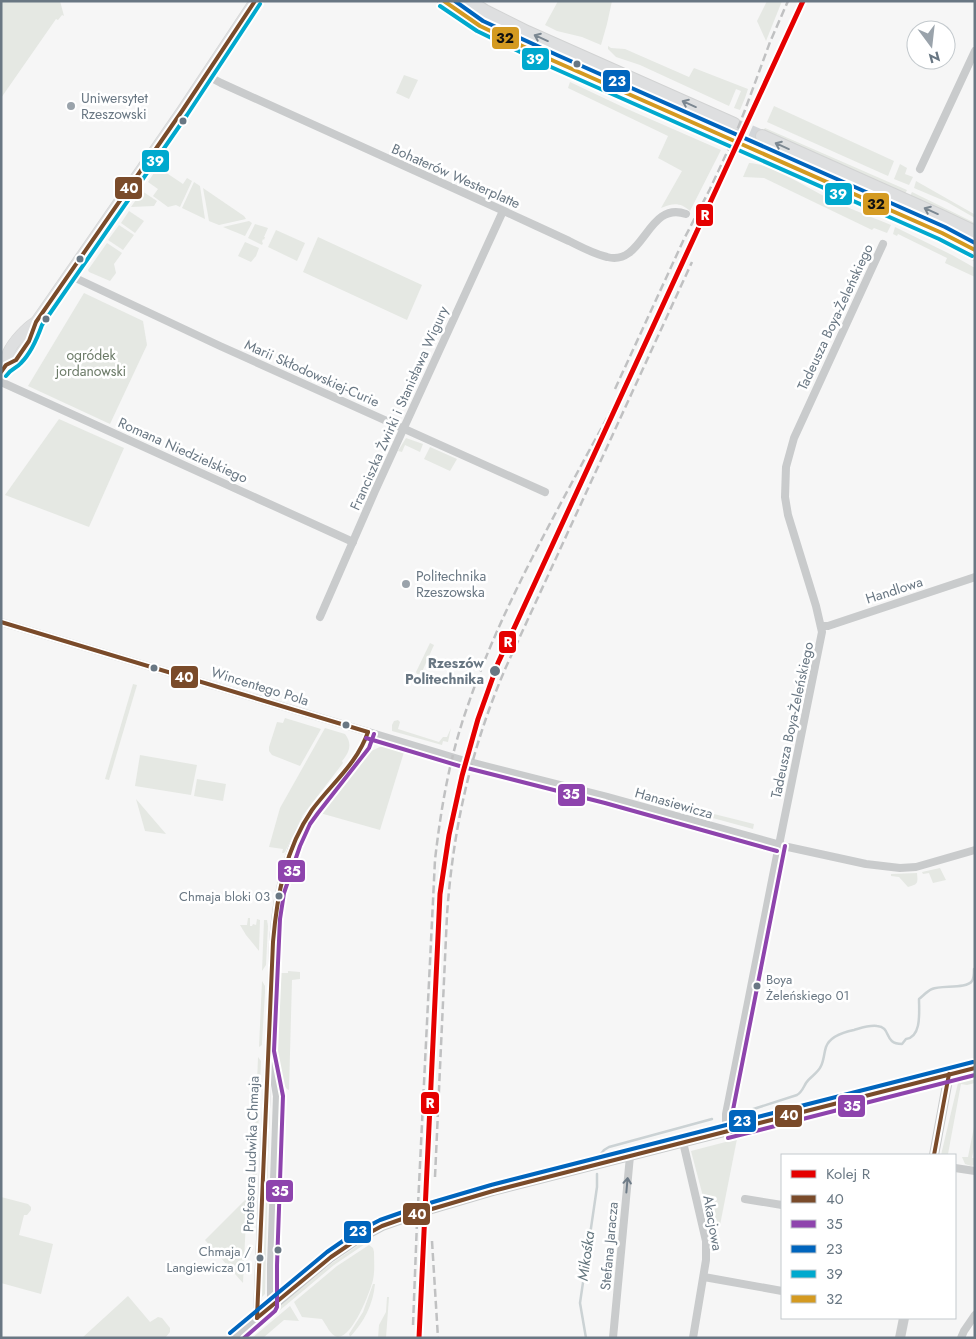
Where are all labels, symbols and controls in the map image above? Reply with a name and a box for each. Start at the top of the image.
north arrow [906,20,956,70]
line badge: 32 [491,26,520,50]
text: 32 [496,28,514,48]
one-way arrow [534,33,549,42]
text: N [926,46,942,69]
line badge: 39 [521,47,550,71]
text: 39 [526,49,544,69]
unlabelled marker [572,59,582,69]
line badge: 23 [602,69,631,93]
text: 23 [608,71,626,91]
place label: Uniwersytet Rzeszowski [81,88,148,124]
one-way arrow [682,98,697,108]
marker: Uniwersytet Rzeszowski [65,100,77,112]
unlabelled marker [178,116,188,126]
street label: Bohaterów Westerplatte [389,139,523,213]
one-way arrow [775,140,790,150]
line badge: 39 [141,149,170,173]
text: 39 [146,151,164,171]
line badge: 40 [114,176,143,200]
text: 40 [119,178,139,198]
line badge: 39 [824,182,853,206]
text: 39 [829,184,847,204]
line badge: 32 [862,192,890,216]
text: 32 [867,194,885,214]
line badge: R [695,203,714,227]
text: R [700,205,710,225]
one-way arrow [924,206,939,216]
street label: Tadeusza Boya-Żeleńskiego [792,240,878,393]
unlabelled marker [75,254,85,264]
street label: Franciszka Żwirki i Stanisława Wigury [345,302,454,513]
unlabelled marker [41,314,51,324]
street label: Marii Skłodowskiej-Curie [241,334,383,412]
park label: ogródek jordanowski [55,345,126,381]
street label: Romana Niedzielskiego [115,412,251,488]
place label: Politechnika Rzeszowska [416,566,486,602]
street label: Handlowa [863,571,925,609]
marker: Politechnika Rzeszowska [400,578,412,590]
line badge: R [498,630,517,654]
text: R [503,632,513,652]
street label: Tadeusza Boya-Żeleńskiego [766,640,818,800]
place label: Rzeszów Politechnika [405,653,484,689]
street label: Wincentego Pola [209,662,311,710]
unlabelled marker [149,663,159,673]
marker: Rzeszów Politechnika [488,664,502,678]
line badge: 40 [170,665,199,689]
text: 40 [174,667,194,687]
unlabelled marker [341,720,351,730]
street label: Hanasiewicza [633,782,715,824]
line badge: 35 [557,783,586,807]
text: 35 [562,784,580,804]
line badge: 35 [277,859,306,883]
text: 35 [283,861,301,881]
place label: Chmaja bloki 03 [179,887,270,906]
marker: Chmaja bloki 03 [274,891,284,901]
place label: Boya Żeleńskiego 01 [766,970,849,1005]
marker: Boya Żeleńskiego 01 [752,981,762,991]
street label: Profesora Ludwika Chmaja [238,1076,264,1232]
line badge: R [420,1091,440,1115]
text: R [425,1093,435,1113]
line badge: 35 [837,1094,866,1118]
text: 35 [843,1096,861,1116]
line badge: 40 [774,1104,803,1128]
text: 40 [779,1105,799,1125]
line badge: 23 [728,1109,757,1133]
text: 23 [733,1111,751,1131]
legend [781,1154,956,1319]
text: Kolej R [826,1163,871,1185]
one-way arrow [622,1177,631,1193]
line badge: 35 [265,1179,294,1203]
text: 35 [271,1181,289,1201]
text: 40 [826,1188,844,1210]
street label: Akacjowa [698,1194,728,1252]
street label: Stefana Jaracza [595,1201,623,1291]
line badge: 40 [402,1202,431,1226]
text: 40 [407,1204,427,1224]
text: 35 [826,1213,843,1235]
line badge: 23 [343,1220,372,1244]
text: 23 [349,1221,367,1241]
water label: Mikośka [572,1229,600,1282]
text: 23 [826,1238,843,1260]
place label: Chmaja / Langiewicza 01 [167,1242,251,1277]
unlabelled marker [273,1245,283,1255]
marker: Chmaja / Langiewicza 01 [255,1253,265,1263]
text: 39 [826,1263,843,1285]
text: 32 [826,1288,843,1310]

